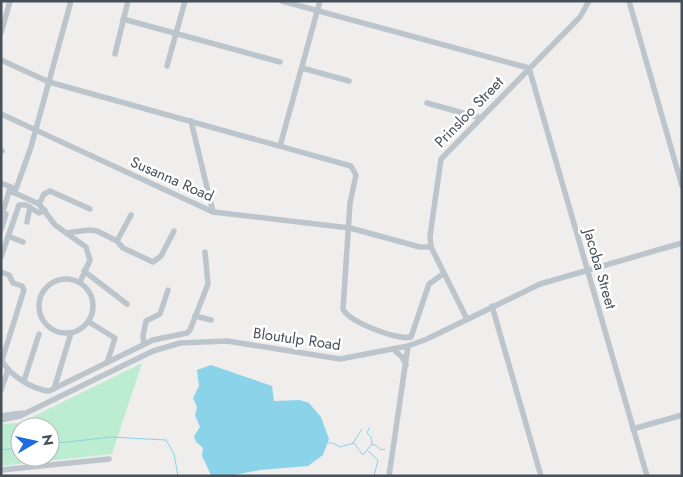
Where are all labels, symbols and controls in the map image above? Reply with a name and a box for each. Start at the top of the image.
street label: Prinsloo Street [429,71,509,152]
street label: Susanna Road [127,151,217,207]
street label: Jacoba Street [578,225,622,312]
street label: Bloutulp Road [252,322,342,356]
north arrow [10,417,60,467]
text: N [37,433,59,447]

